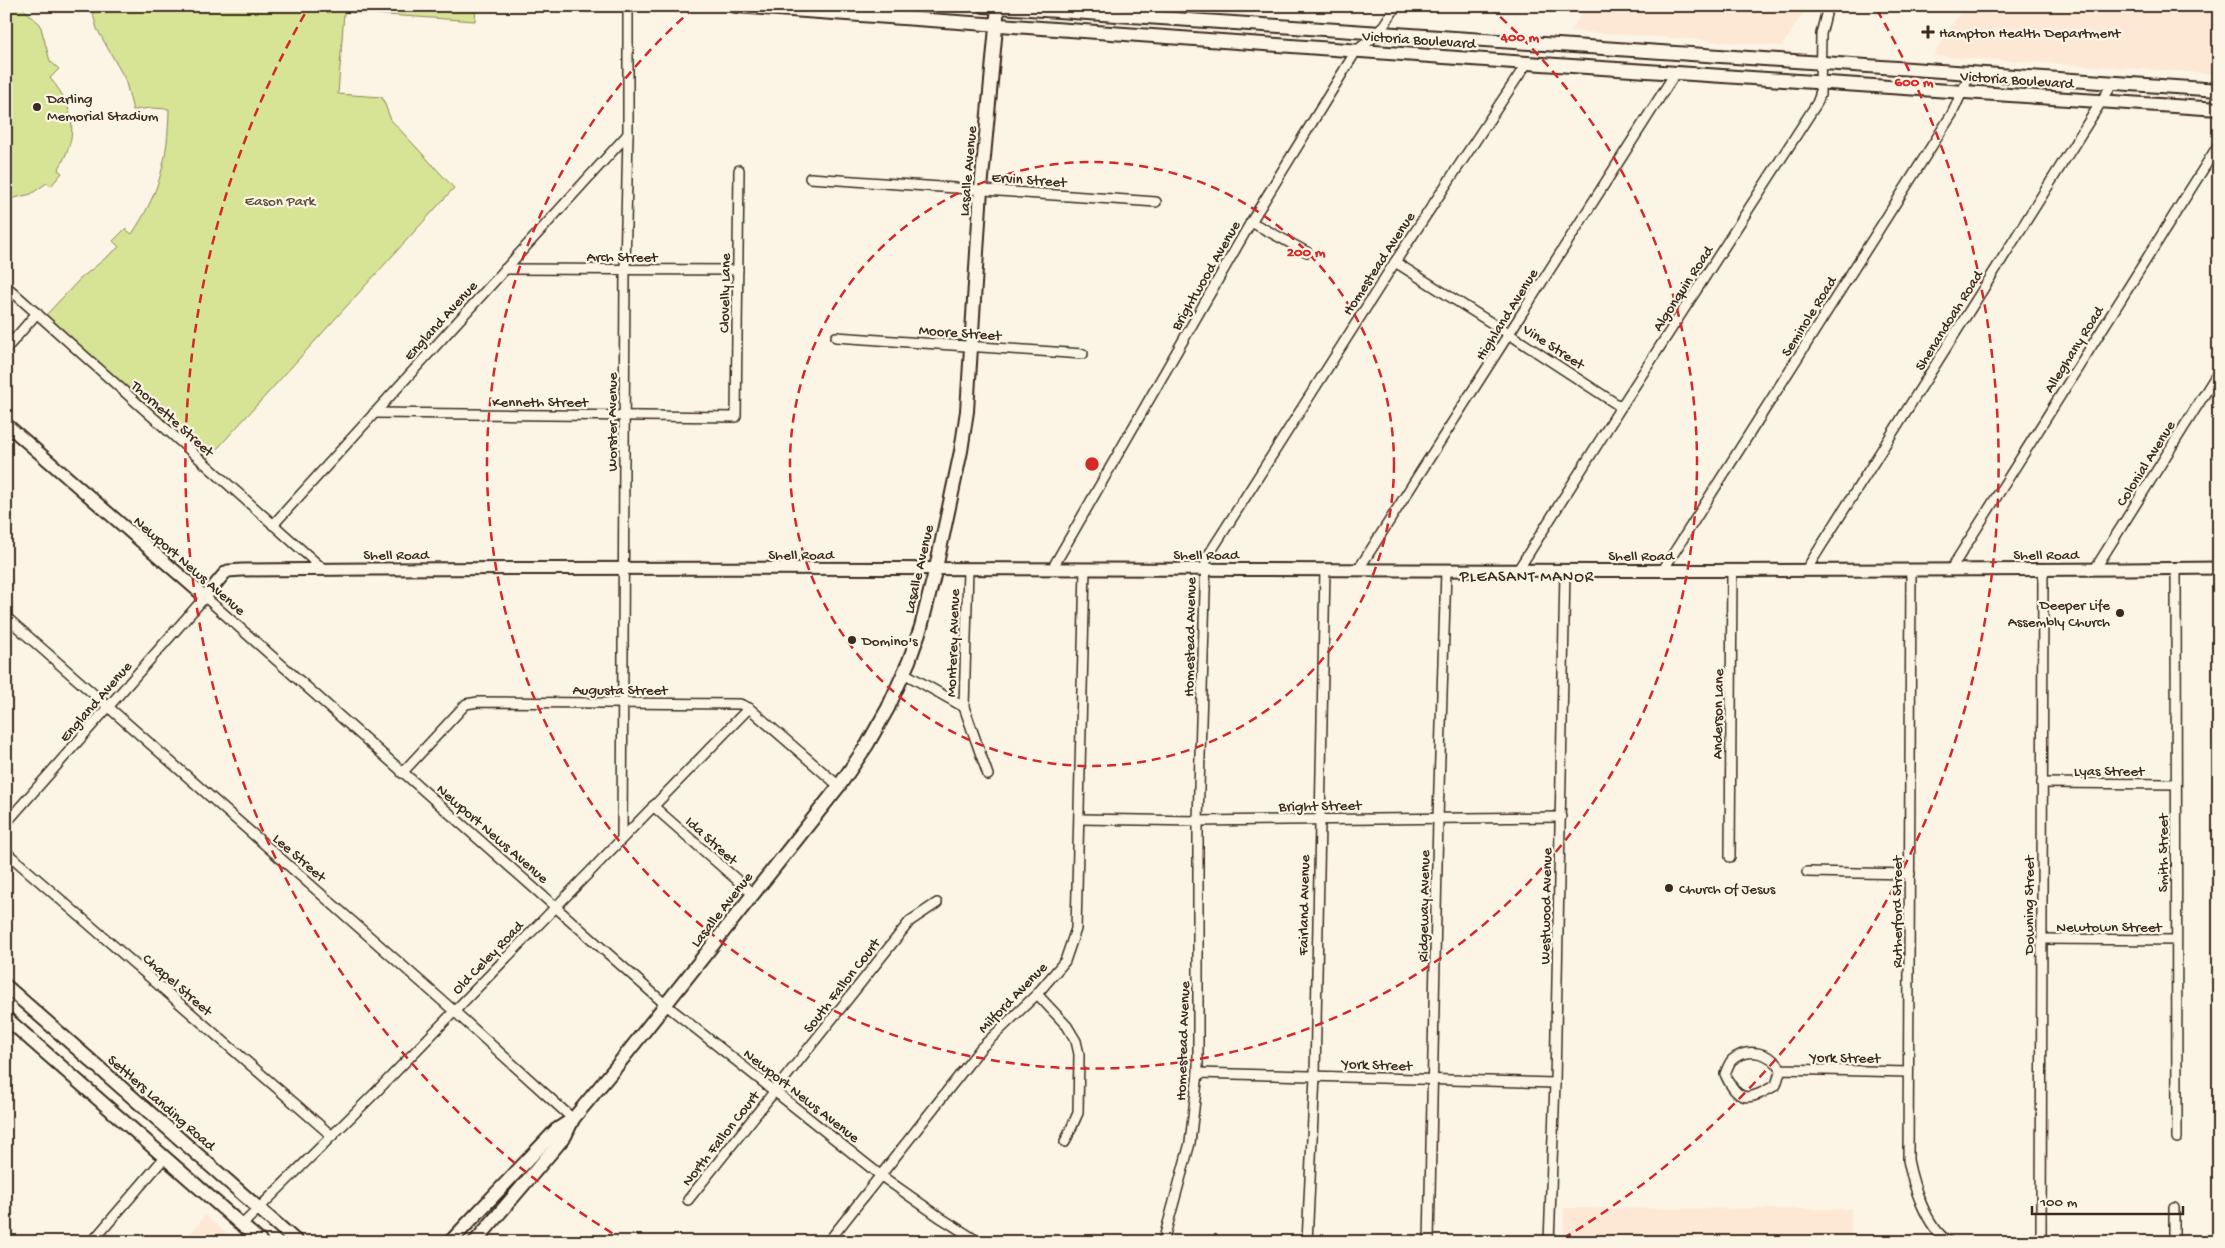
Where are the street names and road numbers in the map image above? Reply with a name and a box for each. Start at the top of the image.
street label: Victoria Boulevard [1361,28,1477,54]
street label: Victoria Boulevard [1959,68,2075,94]
street label: Lasalle Avenue [956,125,982,217]
street label: Ervin Street [991,169,1069,193]
street label: Homestead Avenue [1339,209,1420,319]
street label: Brightwood Avenue [1168,218,1246,335]
street label: Algonquin Road [1649,242,1719,335]
street label: Arch Street [587,249,659,267]
street label: Clovelly Lane [716,253,736,333]
street label: Highland Avenue [1472,266,1543,364]
street label: Shenandoah Road [1912,267,1988,374]
street label: Seminole Road [1778,273,1842,360]
street label: England Avenue [401,278,482,365]
street label: Alleghany Road [2041,302,2109,397]
street label: Vine Street [1518,321,1589,375]
street label: Moore Street [918,322,1004,346]
street label: Worster Avenue [604,372,622,472]
street label: Thornette Street [126,377,218,463]
street label: Kenneth Street [492,394,590,412]
street label: Colonial Avenue [2113,418,2180,510]
street label: Newport News Avenue [129,513,249,620]
street label: Lasalle Avenue [901,523,939,616]
street label: Shell Road [363,547,430,565]
street label: Shell Road [768,547,835,565]
street label: Shell Road [1173,547,1240,565]
street label: Shell Road [2013,547,2080,565]
street label: Shell Road [1608,548,1675,566]
street label: Homestead Avenue [1181,577,1201,697]
street label: Monterey Avenue [943,588,965,697]
street label: England Avenue [57,658,137,746]
street label: Anderson Lane [1709,668,1729,759]
street label: Augusta Street [573,682,669,700]
street label: Lyas Street [2074,763,2146,781]
street label: Newport News Avenue [432,781,552,888]
street label: Bright Street [1278,797,1363,817]
street label: Smith Street [2155,812,2173,892]
street label: Ida Street [681,813,742,871]
street label: Lee Street [268,831,330,888]
street label: Westwood Avenue [1537,847,1557,965]
street label: Ridgeway Avenue [1415,850,1435,962]
street label: Fairland Avenue [1295,854,1315,957]
street label: Rutherford Street [1889,854,1907,968]
street label: Downing Street [2021,854,2039,955]
street label: Lasalle Avenue [688,869,758,952]
street label: Old Celey Road [449,917,529,999]
street label: Newtown Street [2056,919,2164,937]
street label: South Fallon Court [800,934,886,1037]
street label: Chapel Street [138,950,217,1022]
street label: Milford Avenue [975,959,1052,1038]
street label: Homestead Avenue [1173,981,1195,1101]
street label: Newport News Avenue [739,1046,863,1148]
street label: York Street [1808,1049,1882,1069]
street label: Settlers Landing Road [103,1052,219,1156]
street label: York Street [1339,1056,1414,1076]
street label: North Fallon Court [679,1086,766,1191]

